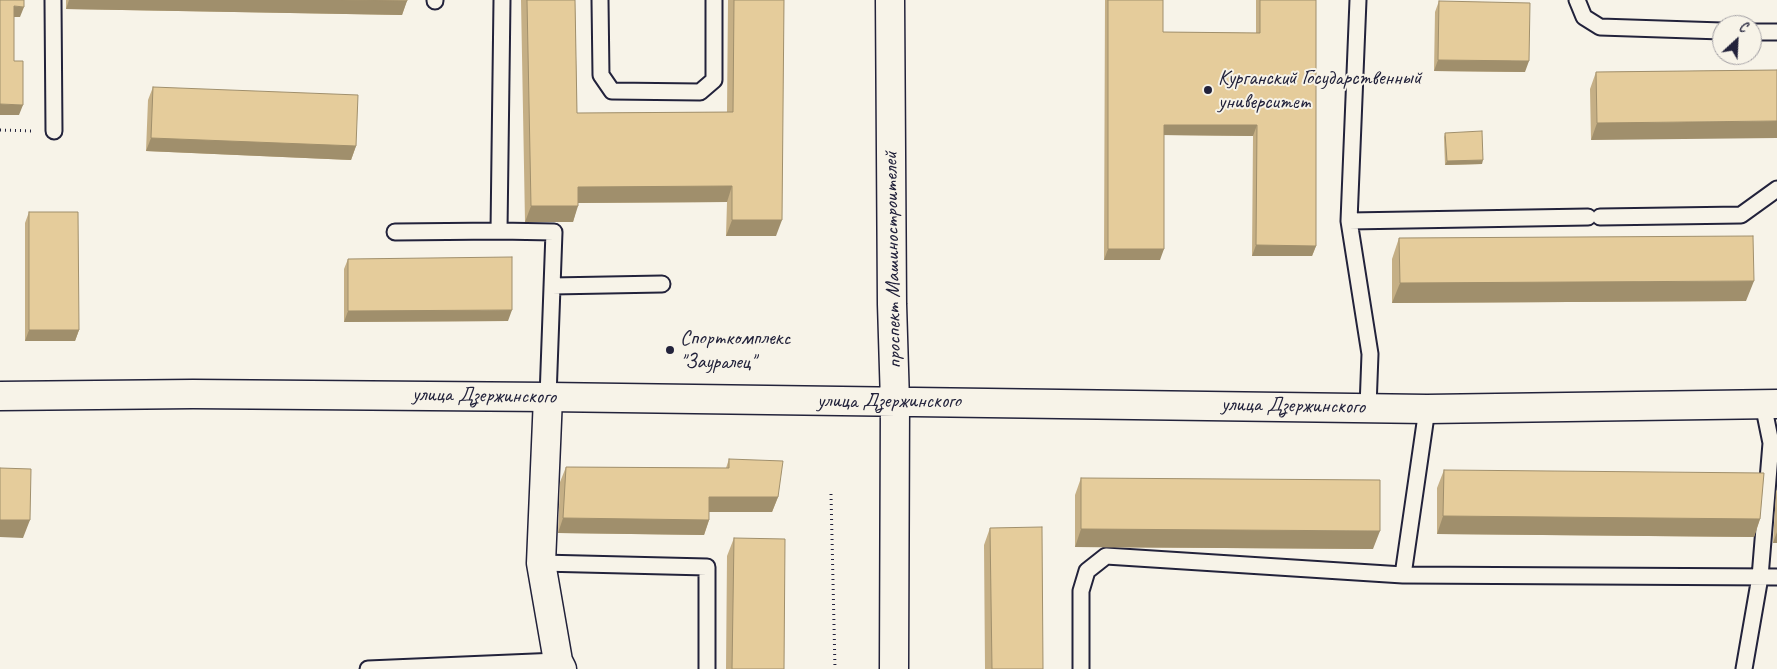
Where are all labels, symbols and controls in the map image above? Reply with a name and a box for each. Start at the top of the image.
north arrow [1712,15,1762,65]
text: С [1736,18,1750,36]
place label: Курганский Государственный университет [1218,65,1421,115]
marker: Курганский Государственный университет [1202,84,1214,96]
street label: проспект Машиностроителей [879,151,907,369]
place label: Спорткомплекс "Зауралец" [680,325,790,375]
marker: Спорткомплекс "Зауралец" [664,344,676,356]
street label: улица Дзержинского [412,382,556,410]
street label: улица Дзержинского [817,388,961,414]
street label: улица Дзержинского [1221,392,1365,420]

